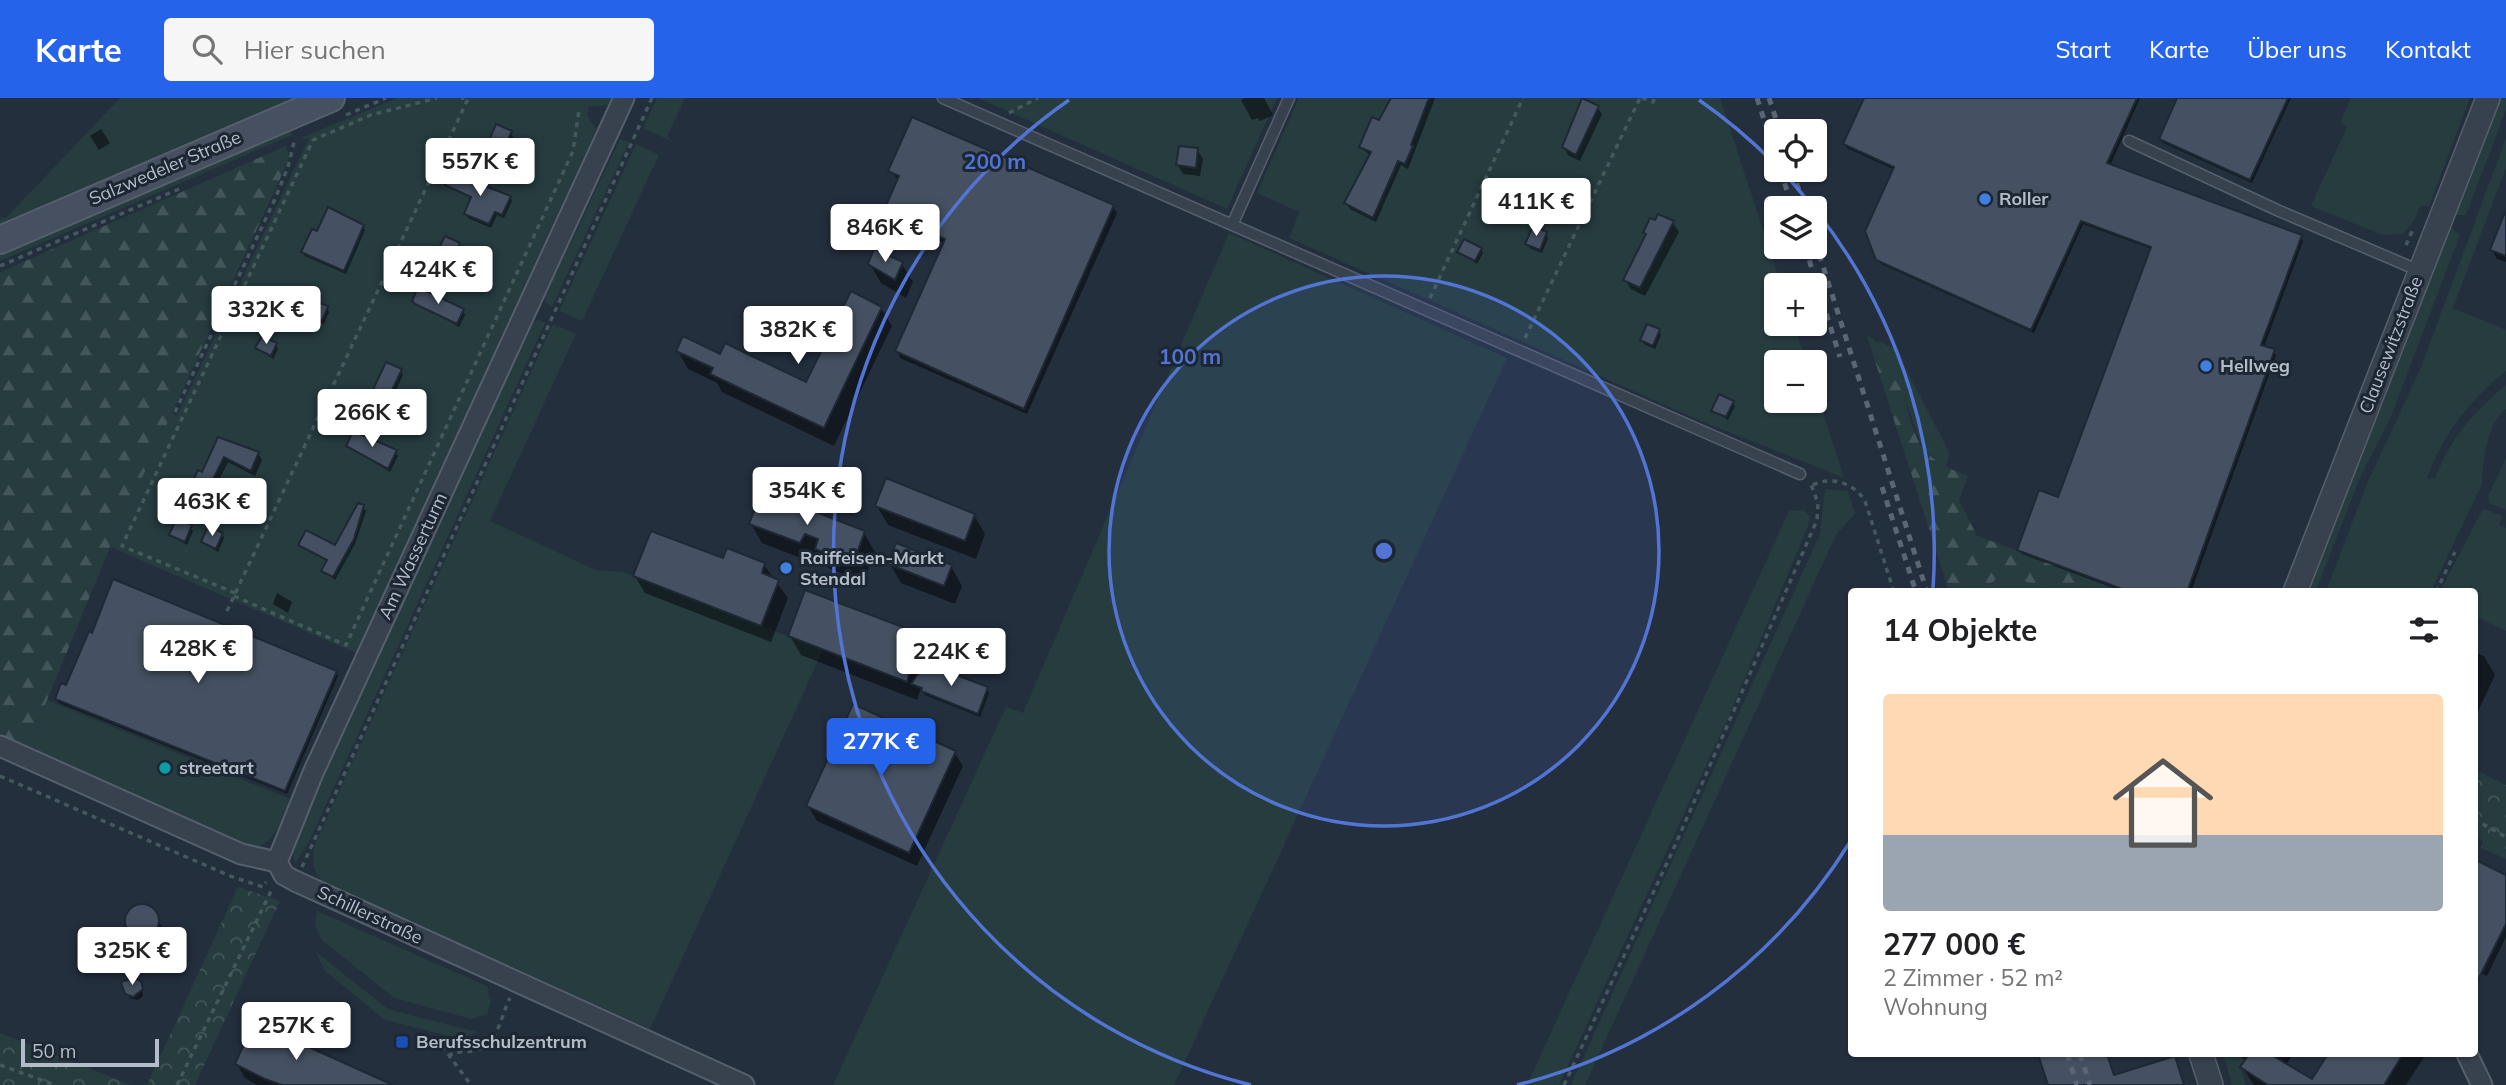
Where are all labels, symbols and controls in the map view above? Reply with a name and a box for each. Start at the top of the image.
search box [164,18,654,81]
text: Karte [35,29,122,70]
icon: search [188,30,226,68]
text: Hier suchen [244,33,386,66]
text: Start [2055,34,2111,64]
text: Karte [2149,34,2209,64]
text: Über uns [2247,34,2347,64]
text: Kontakt [2385,34,2471,64]
map controls [1764,119,1827,413]
button: locate [1764,119,1827,182]
street label: Salzwedeler Straße [85,125,244,210]
pin: 557K € [423,139,537,198]
text: 557K € [442,146,518,175]
text: 200 m [964,148,1026,174]
pin: 411K € [1479,178,1593,238]
text: 411K € [1498,186,1574,215]
place label: Roller [1999,187,2049,210]
marker: Roller [1977,191,1993,207]
button: layers [1764,196,1827,259]
pin: 846K € [828,204,942,264]
text: 846K € [847,212,923,241]
pin: 424K € [381,246,495,306]
text: 424K € [400,254,476,283]
button: + [1764,273,1827,336]
street label: Clausewitzstraße [2354,273,2427,417]
pin: 332K € [209,286,323,346]
text: 332K € [228,294,304,323]
pin: 382K € [741,306,855,366]
text: 382K € [760,314,836,343]
text: 100 m [1159,343,1221,369]
button: − [1764,350,1827,413]
place label: Hellweg [2220,354,2290,377]
marker: Hellweg [2198,358,2214,374]
pin: 266K € [315,390,429,449]
text: 266K € [334,397,410,426]
pin: 354K € [750,468,864,527]
text: 354K € [769,475,845,504]
pin: 463K € [155,478,269,538]
text: 463K € [174,486,250,515]
street label: Am Wasserturm [373,489,452,623]
centre of rings [1372,539,1396,563]
place label: Raiffeisen-Markt Stendal [800,546,944,590]
marker: Raiffeisen-Markt Stendal [778,560,794,576]
text: 14 Objekte [1883,611,2037,649]
icon: filters [2405,611,2443,649]
pin: 428K € [141,626,255,685]
pin: 224K € [894,628,1008,688]
text: 428K € [160,633,236,662]
text: 224K € [913,636,989,665]
pin: 277K € [824,718,938,778]
text: 277K € [843,726,919,755]
icon: home [2100,740,2226,866]
place label: streetart [179,756,254,779]
marker: streetart [157,760,173,776]
street label: Schillerstraße [314,880,426,949]
text: 277 000 € [1883,925,2025,963]
pin: 325K € [75,928,189,987]
text: 325K € [94,935,170,964]
text: 2 Zimmer · 52 m² [1883,963,2063,992]
text: Wohnung [1883,992,1988,1021]
pin: 257K € [239,1002,353,1062]
text: 257K € [258,1010,334,1039]
place label: Berufsschulzentrum [416,1030,587,1053]
marker: Berufsschulzentrum [394,1034,410,1050]
scale bar [21,1036,159,1068]
text: 50 m [32,1039,76,1063]

